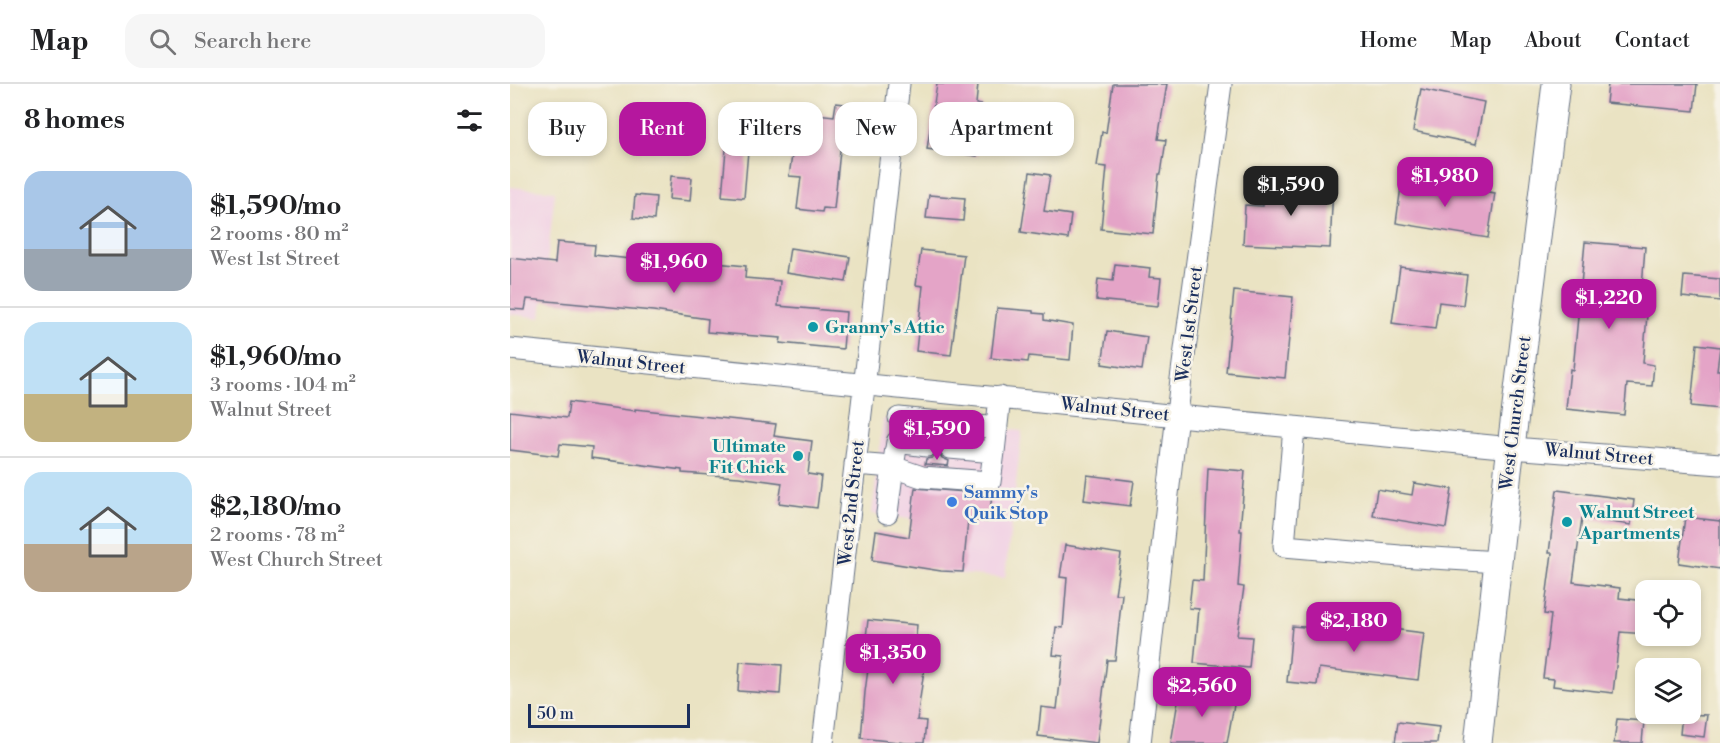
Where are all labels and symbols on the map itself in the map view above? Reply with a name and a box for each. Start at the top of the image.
pin: $1,980 [1396,157,1494,208]
pin: $1,590 [1242,166,1340,217]
pin: $1,960 [625,243,723,294]
street label: West 1st Street [1171,264,1208,385]
pin: $1,220 [1560,279,1658,330]
place label: Granny's Attic [825,316,945,339]
marker: Granny's Attic [806,320,820,334]
street label: West Church Street [1494,334,1536,493]
street label: Walnut Street [574,345,687,380]
street label: Walnut Street [1058,392,1171,427]
pin: $1,590 [888,410,986,461]
place label: Ultimate Fit Chick [709,435,787,479]
street label: West 2nd Street [833,438,870,568]
street label: Walnut Street [1542,438,1655,471]
marker: Ultimate Fit Chick [791,449,805,463]
place label: Sammy's Quik Stop [964,481,1049,525]
marker: Sammy's Quik Stop [945,495,959,509]
place label: Walnut Street Apartments [1578,501,1695,545]
marker: Walnut Street Apartments [1560,515,1574,529]
pin: $2,180 [1305,602,1403,653]
pin: $1,350 [844,634,942,685]
pin: $2,560 [1153,667,1251,718]
scale bar [528,701,690,728]

